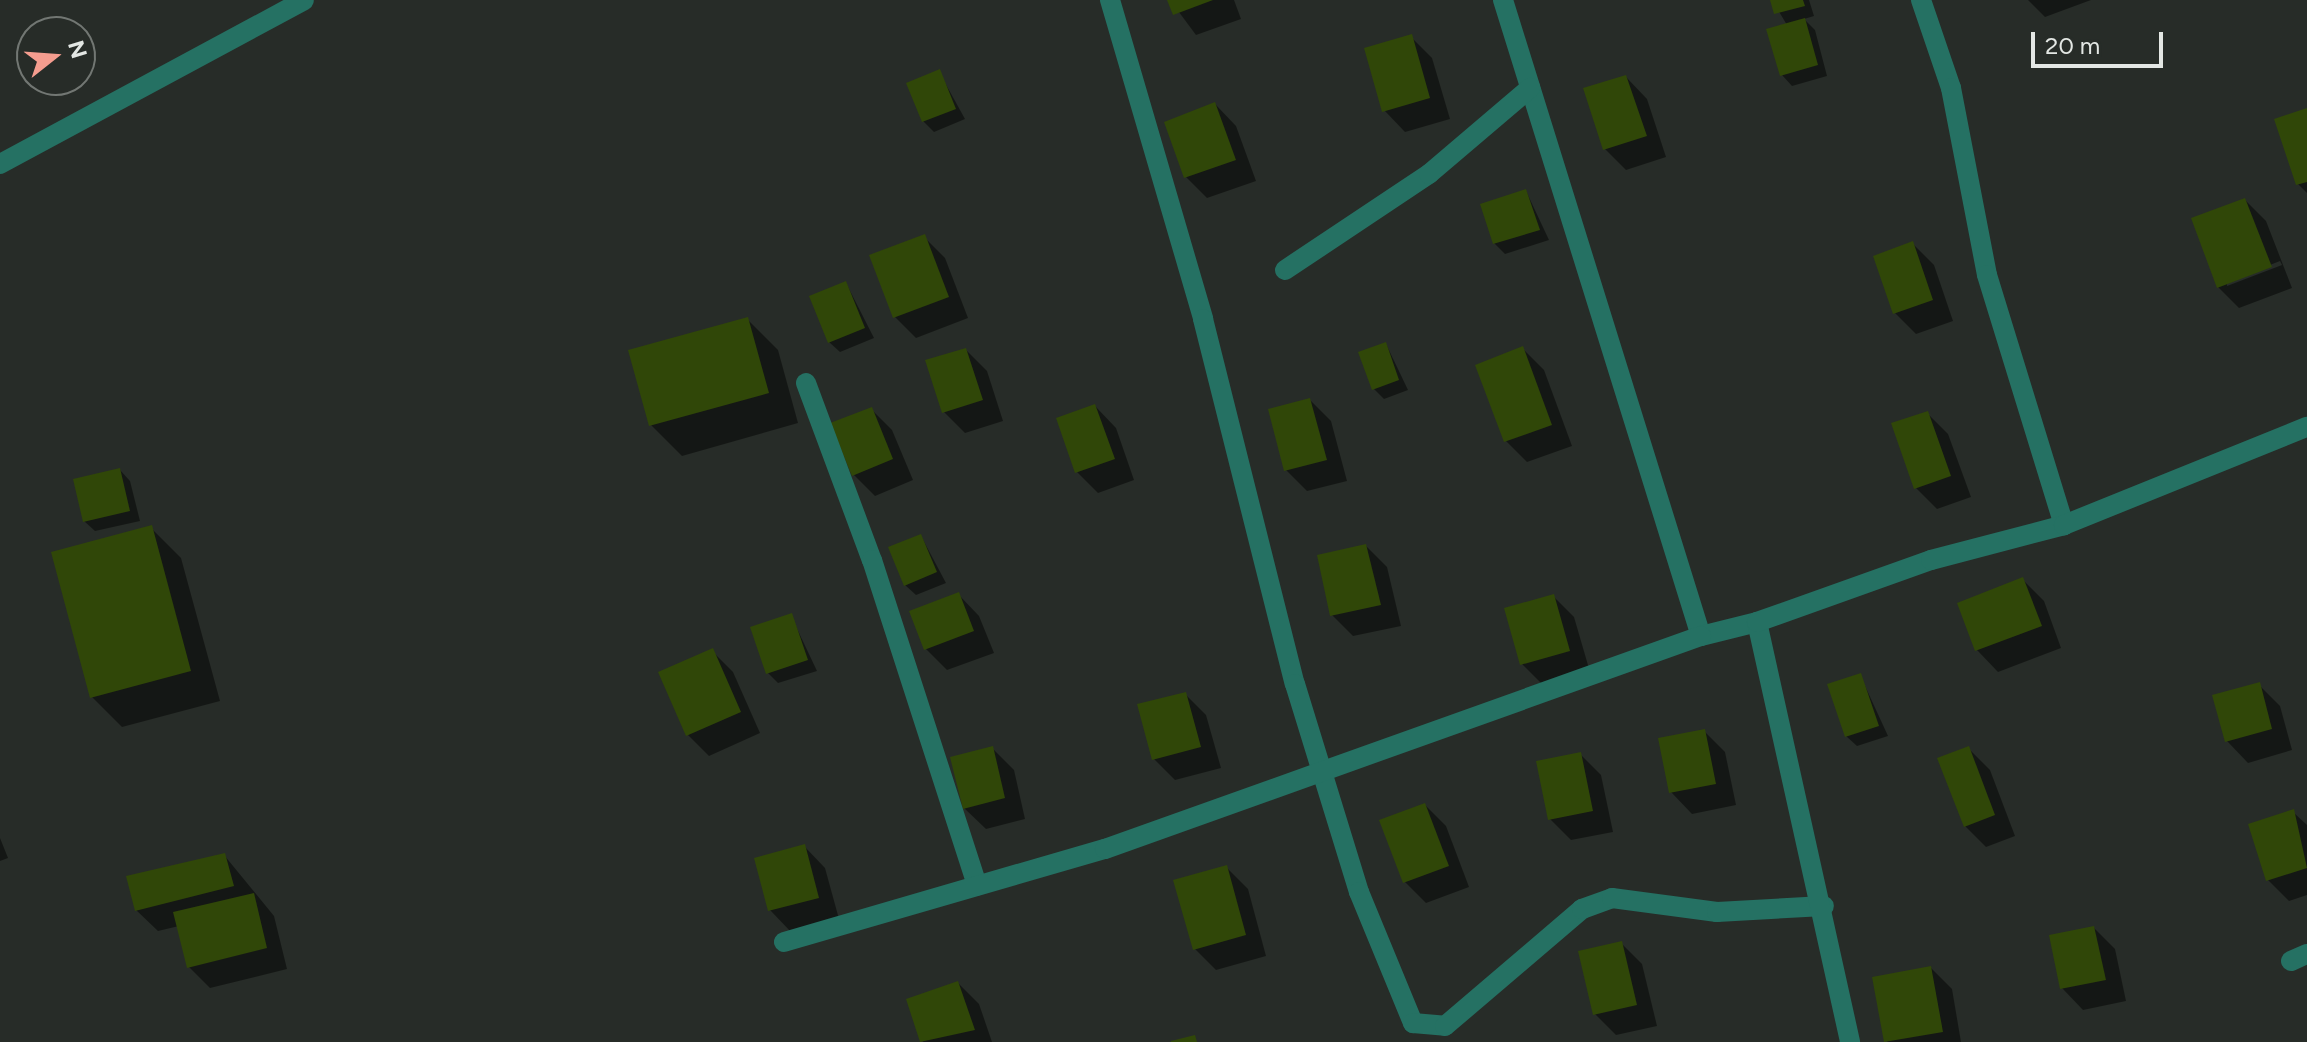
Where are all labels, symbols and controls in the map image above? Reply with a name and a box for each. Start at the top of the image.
north arrow [16,16,96,96]
scale bar [2035,16,2167,66]
text: 20 m [2045,31,2100,60]
text: N [62,37,93,61]

